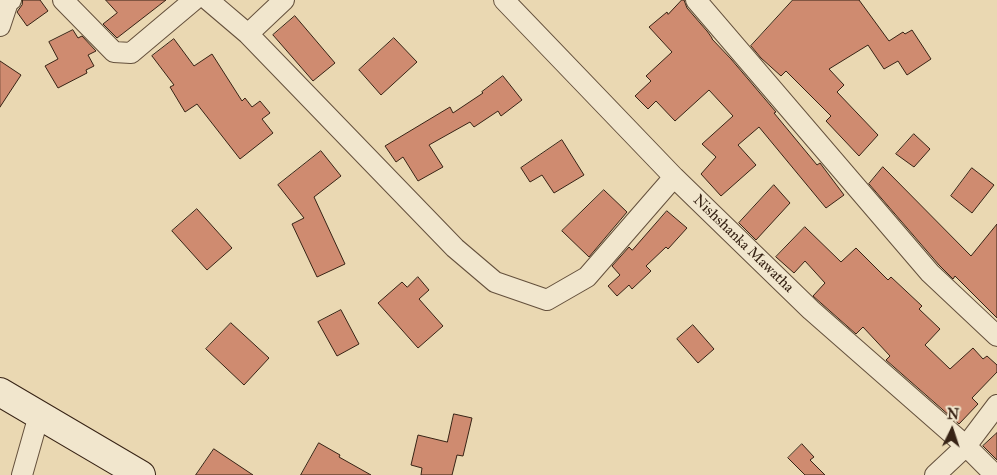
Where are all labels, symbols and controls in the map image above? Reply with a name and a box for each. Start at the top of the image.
street label: Nishshanka Mawatha [689,191,797,297]
north arrow [927,405,977,455]
text: N [947,406,960,423]

